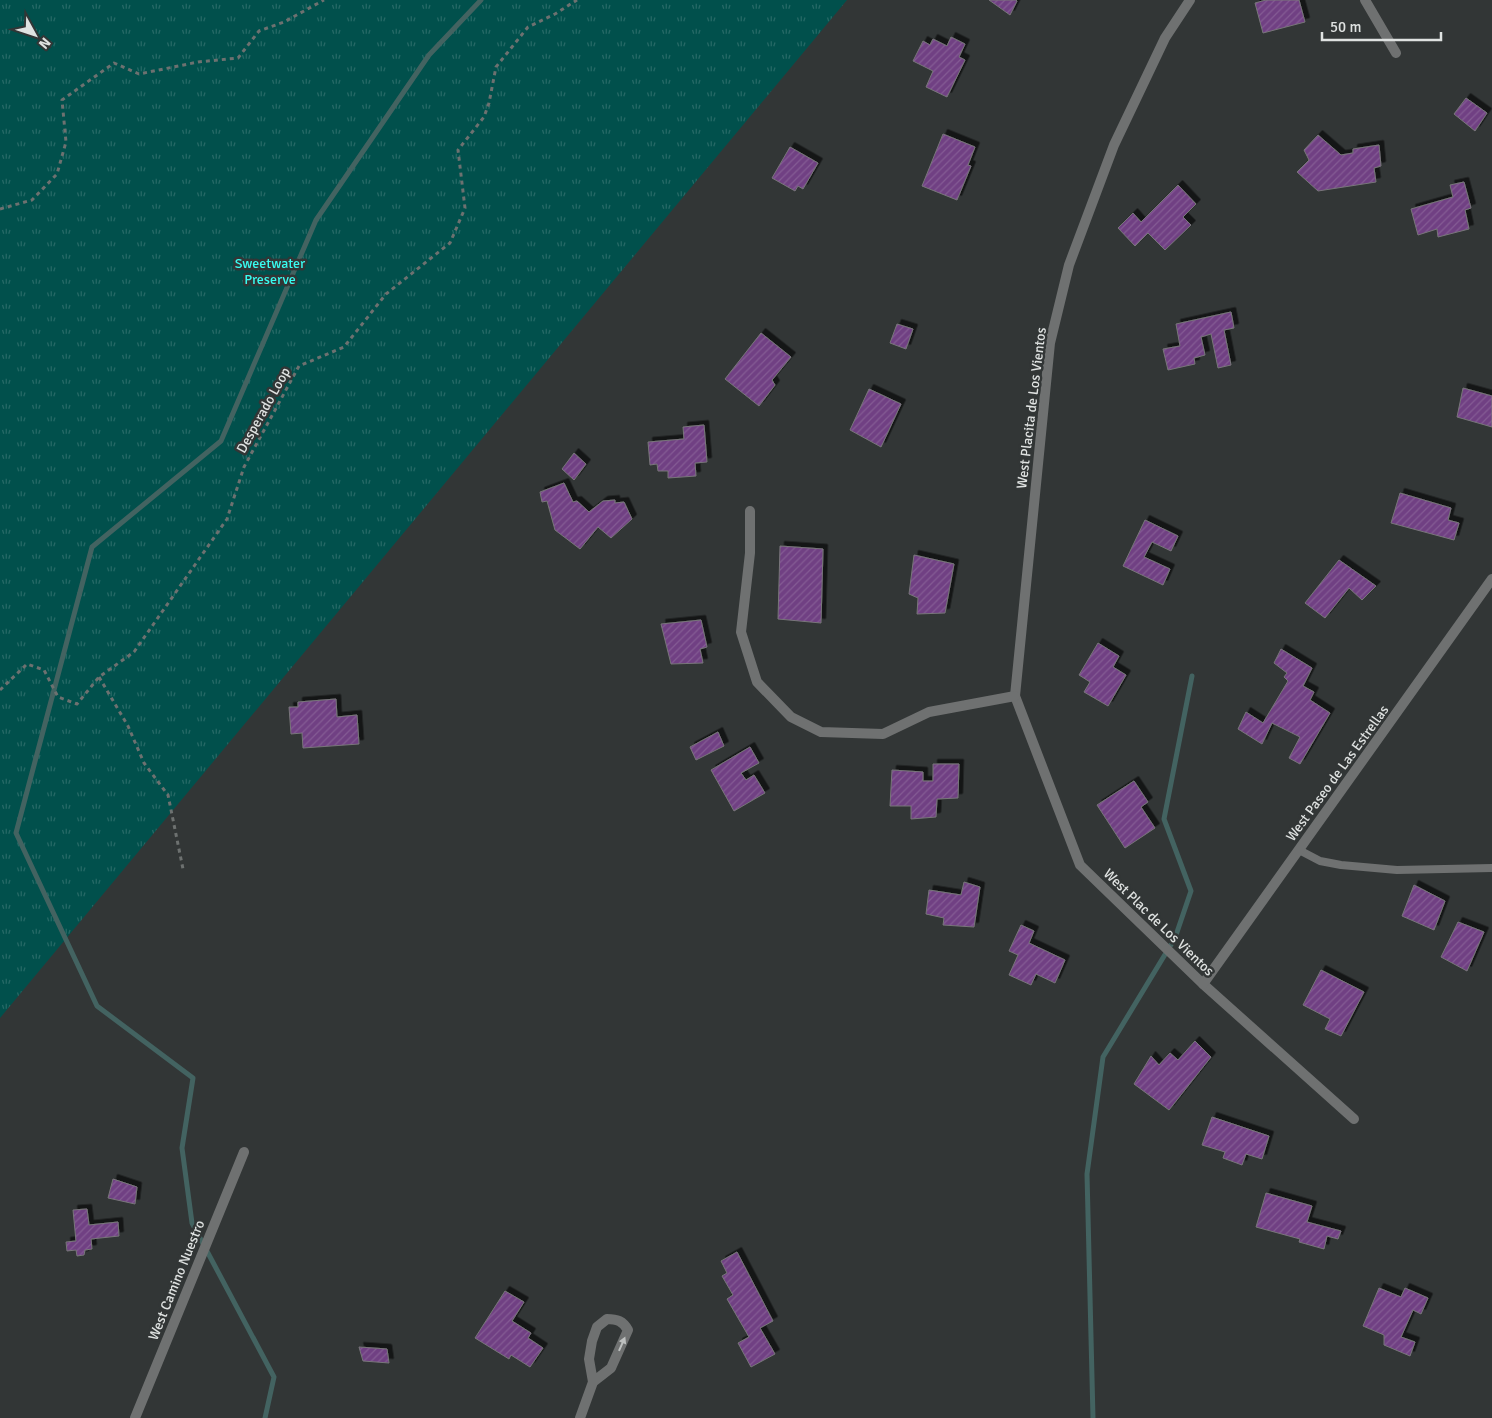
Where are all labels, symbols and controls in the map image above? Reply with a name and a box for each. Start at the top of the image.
north arrow [10,10,60,60]
scale bar [1322,10,1441,42]
text: 50 m [1330,18,1361,36]
text: N [35,34,54,52]
park label: Sweetwater Preserve [235,255,306,288]
street label: West Placita de Los Vientos [1013,326,1050,490]
street label: Desperado Loop [233,364,294,456]
street label: West Paseo de Las Estrellas [1282,702,1392,845]
street label: West Plac de Los Vientos [1100,865,1217,979]
street label: West Camino Nuestro [145,1218,208,1343]
one-way arrow [618,1337,626,1351]

